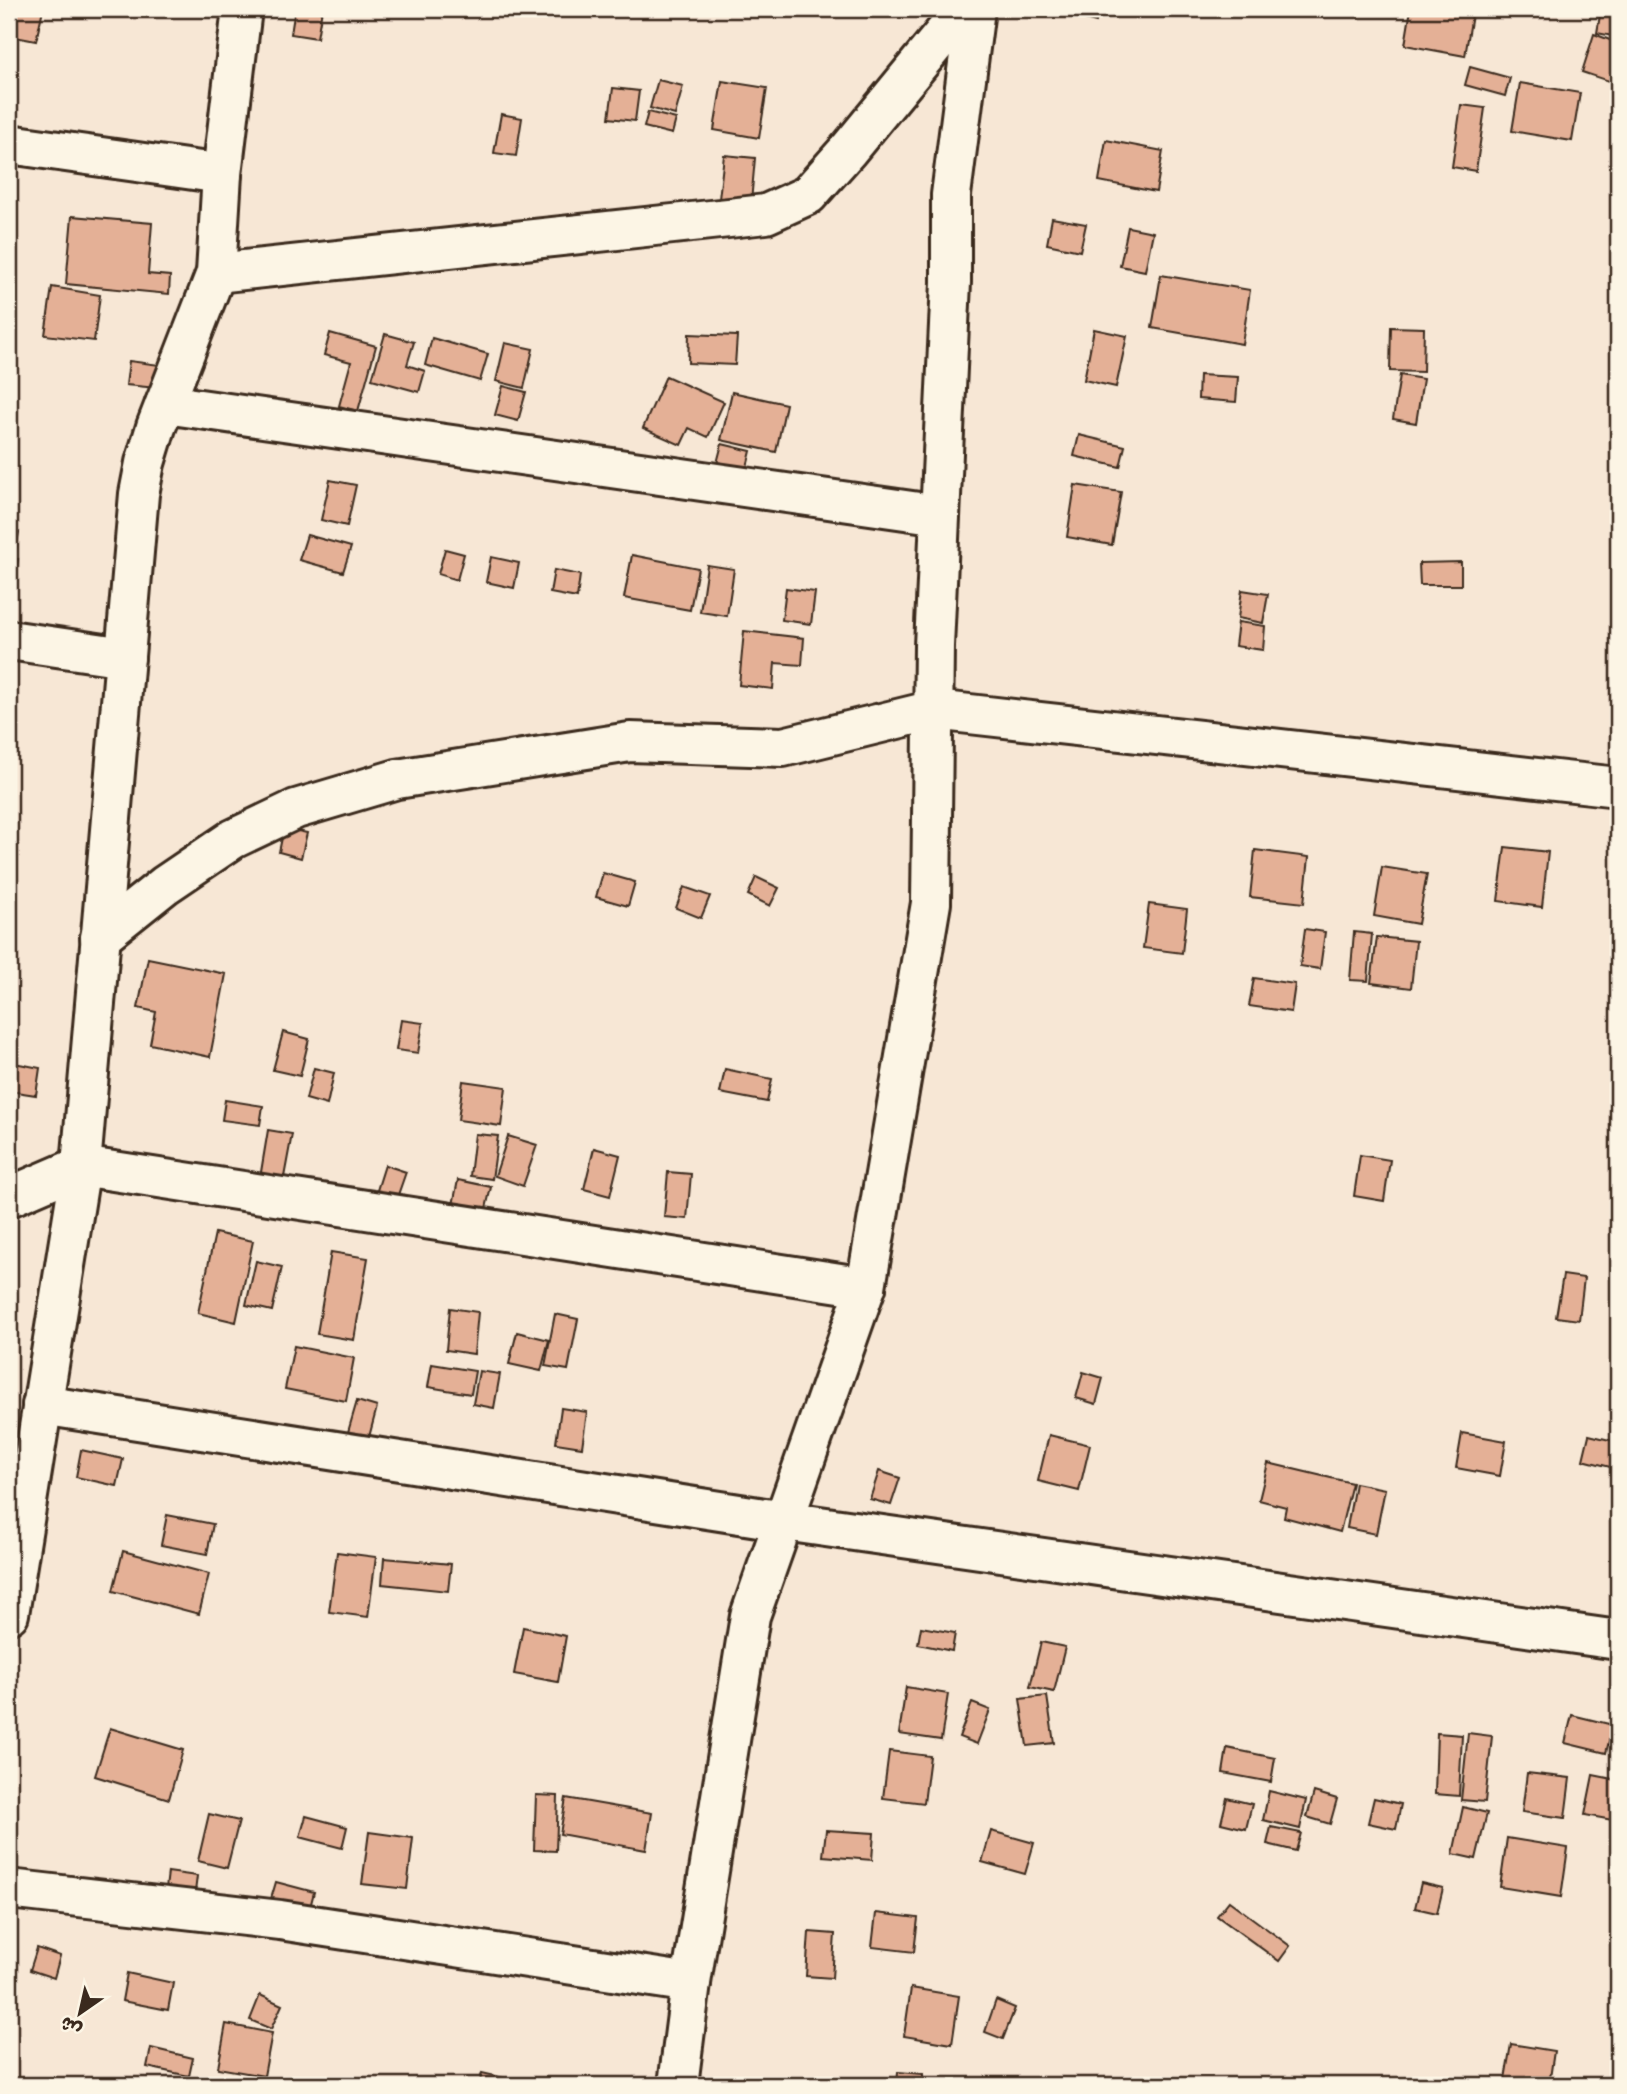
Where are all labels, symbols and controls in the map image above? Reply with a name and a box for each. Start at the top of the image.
north arrow [46,1979,116,2048]
text: ش [56,2010,86,2042]

